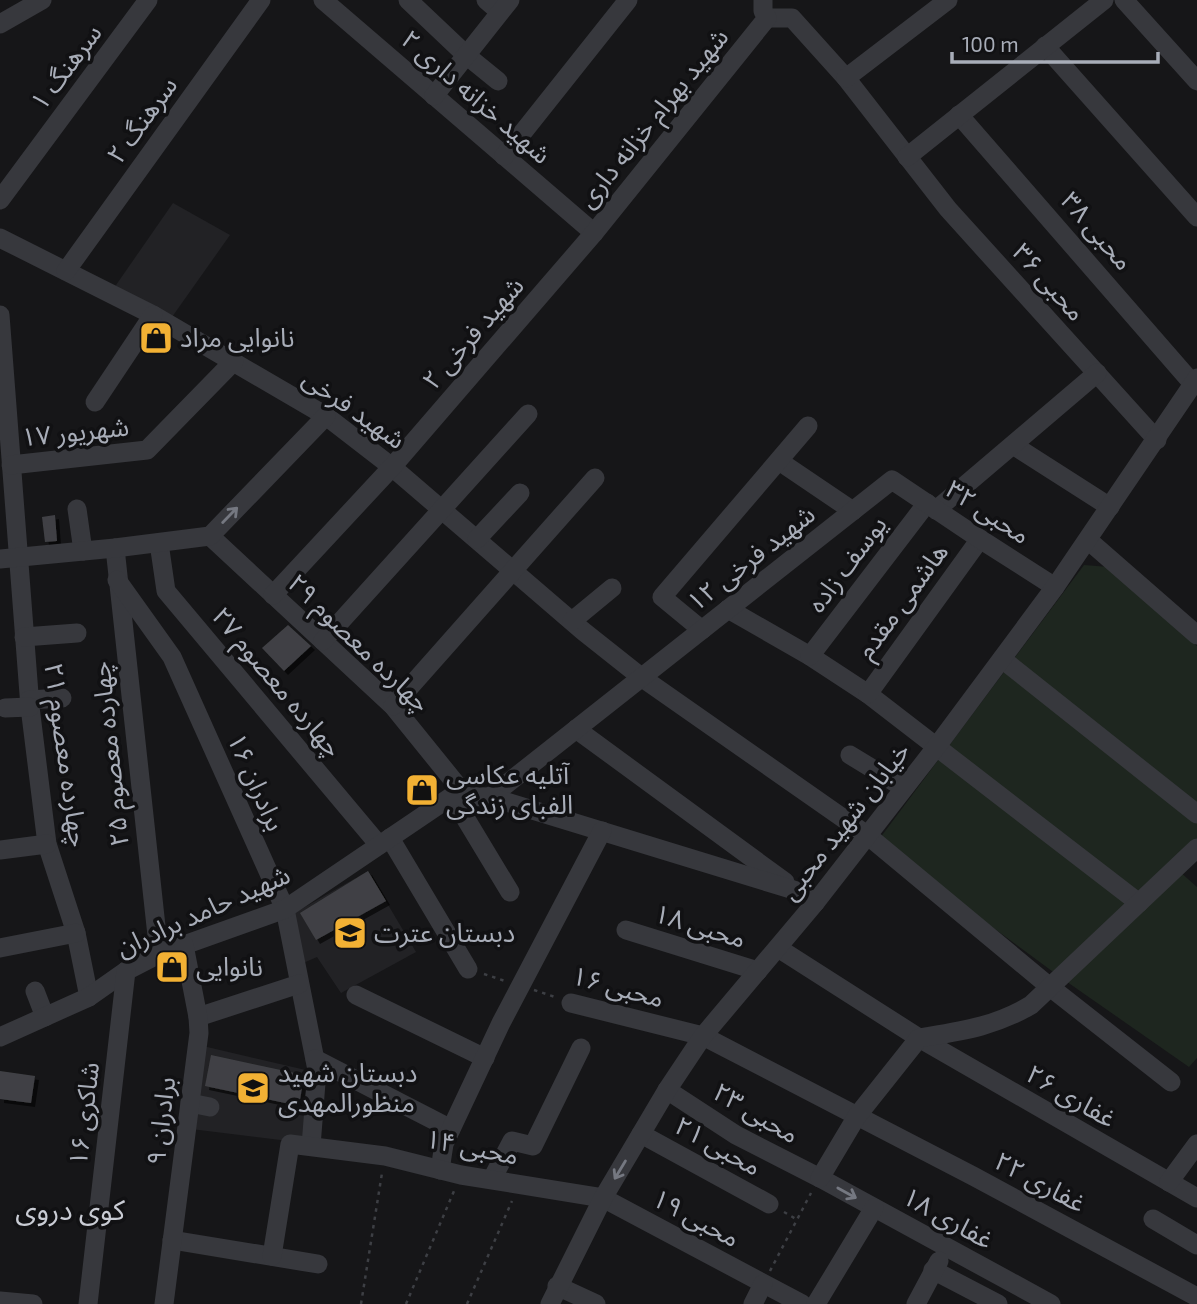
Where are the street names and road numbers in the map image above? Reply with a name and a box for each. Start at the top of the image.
street label: سرهنگ ۱ [22,17,108,116]
street label: شهید بهرام خزانه داری [570,21,738,217]
street label: شهید خزانه داری ۲ [395,22,558,170]
street label: سرهنگ ۲ [99,70,183,169]
street label: محبی ۳۸ [1055,184,1141,276]
street label: محبی ۳۶ [1006,236,1093,327]
street label: شهید فرخی ۲ [415,269,530,395]
street label: شهید فرخی [297,361,412,455]
street label: ۱۷ شهریور [19,409,130,453]
street label: محبی ۳۲ [940,472,1037,550]
street label: شهید فرخی ۱۲ [680,497,821,617]
street label: یوسف زاده [799,509,893,618]
street label: هاشمی مقدم [848,536,958,668]
street label: چهارده معصوم ۲۹ [278,566,438,722]
street label: چهارده معصوم ۲۷ [202,600,350,766]
street label: چهارده معصوم ۲۵ [83,659,140,848]
street label: چهارده معصوم ۲۱ [33,661,96,850]
street label: برادران ۱۶ [221,728,293,835]
street label: خیابان شهید محبی [773,735,916,906]
street label: شهید حامد برادران [111,857,295,963]
street label: محبی ۱۸ [651,896,750,954]
street label: محبی ۱۶ [569,958,668,1014]
street label: غفاری ۲۶ [1021,1057,1122,1134]
street label: شاکری ۱۶ [61,1060,105,1168]
street label: برادران ۹ [139,1075,181,1167]
street label: محبی ۲۳ [708,1075,805,1149]
street label: محبی ۲۱ [670,1108,767,1182]
street label: محبی ۱۴ [423,1121,521,1171]
street label: غفاری ۲۲ [990,1144,1091,1218]
street label: غفاری ۱۸ [898,1179,999,1255]
street label: محبی ۱۹ [648,1181,745,1253]

